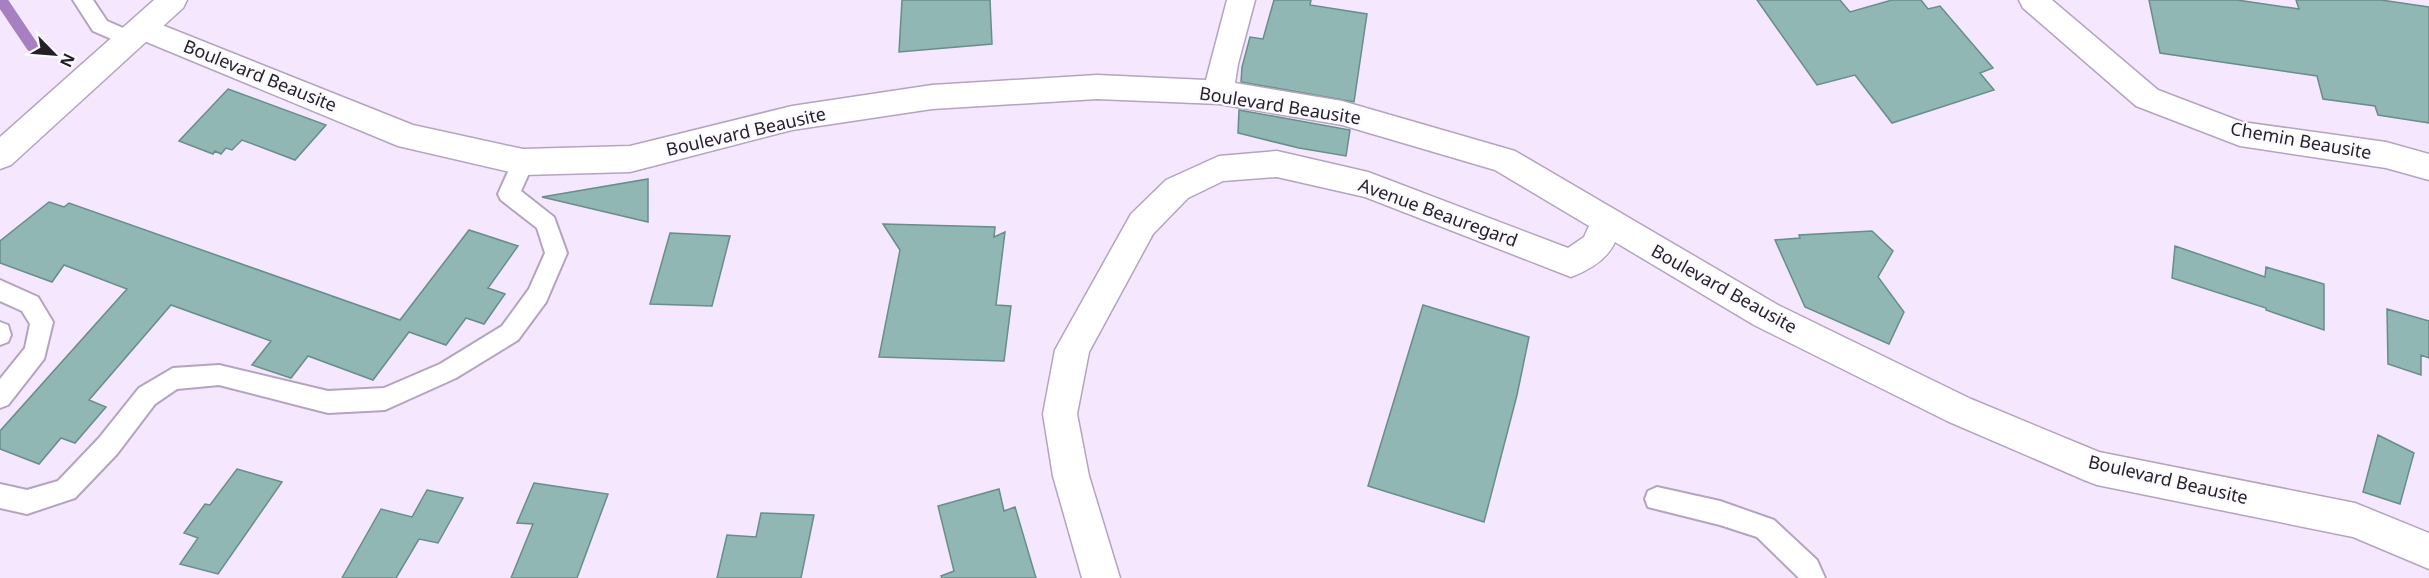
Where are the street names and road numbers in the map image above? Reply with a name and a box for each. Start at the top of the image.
street label: Boulevard Beausite [180,33,341,117]
street label: Boulevard Beausite [1198,80,1363,130]
street label: Boulevard Beausite [664,101,828,161]
street label: Chemin Beausite [2229,116,2374,164]
street label: Avenue Beauregard [1356,172,1521,252]
street label: Boulevard Beausite [1647,238,1802,338]
street label: Boulevard Beausite [2086,449,2250,509]

